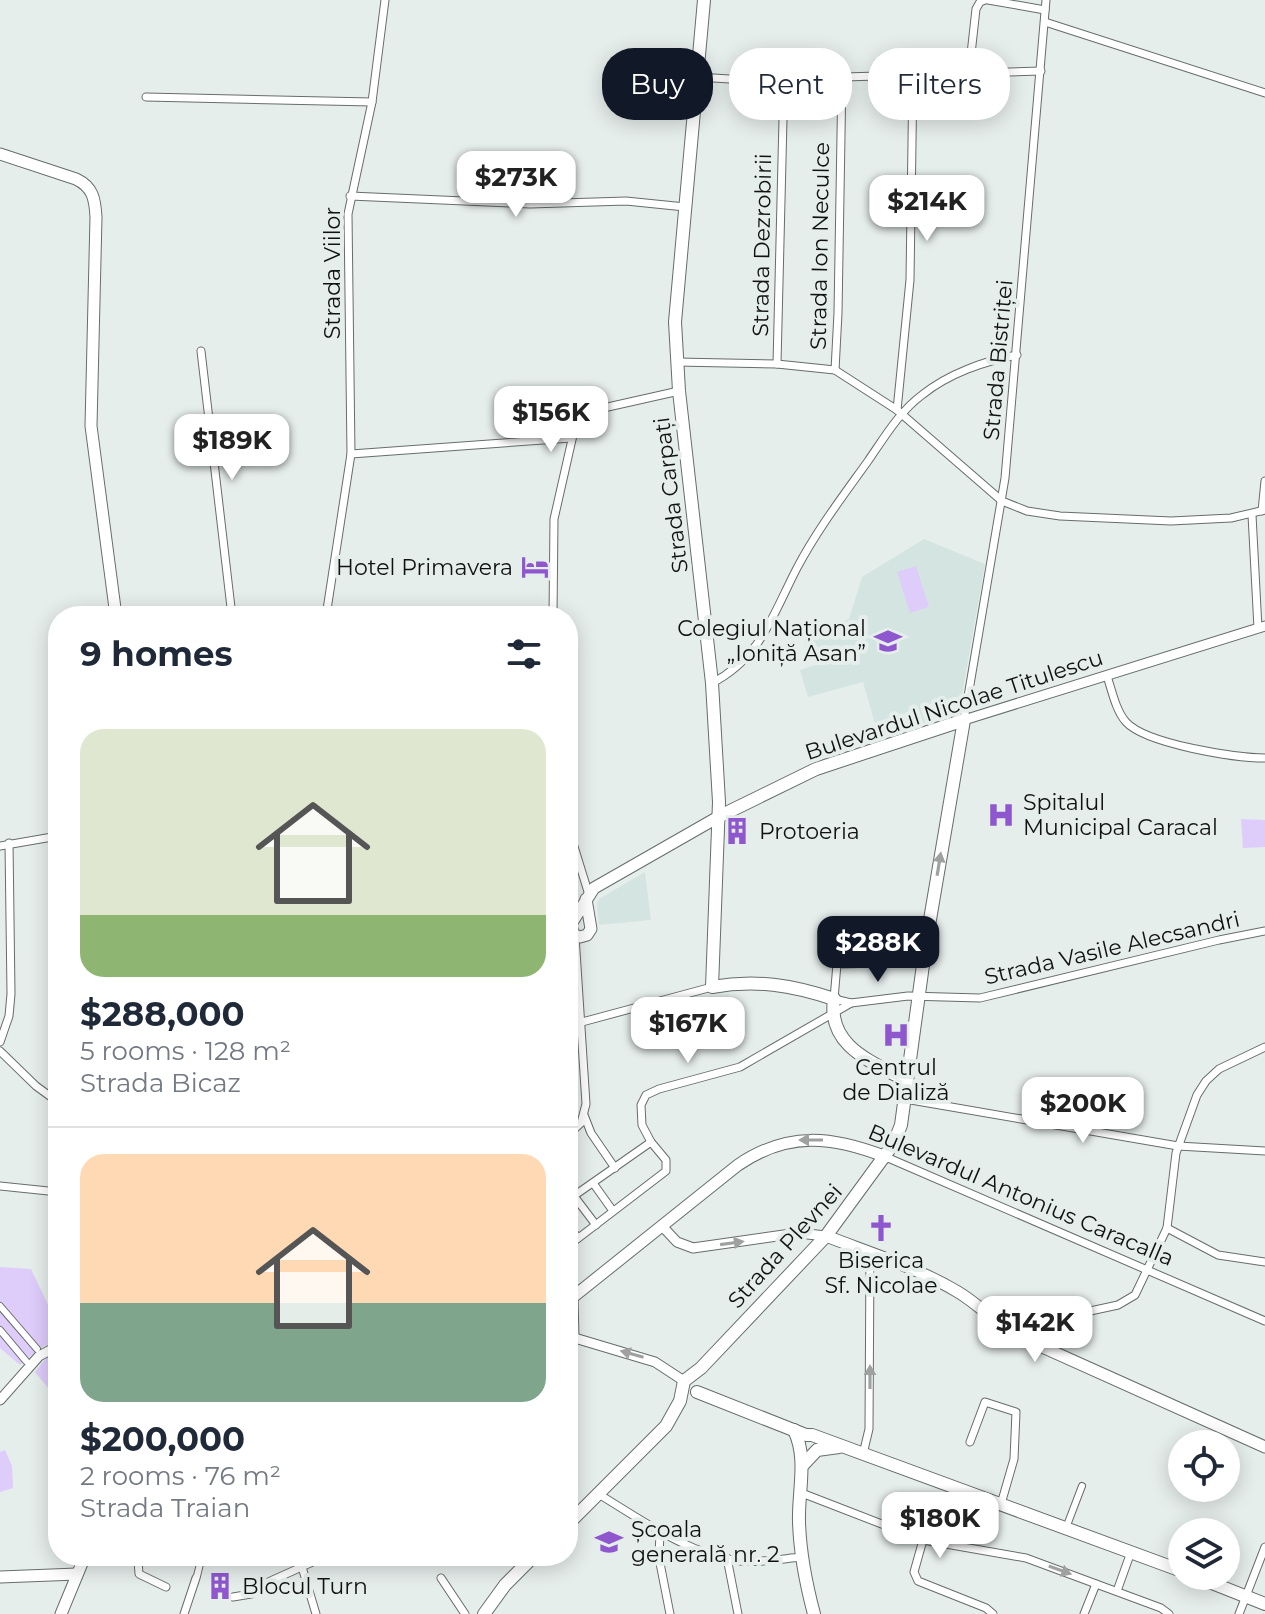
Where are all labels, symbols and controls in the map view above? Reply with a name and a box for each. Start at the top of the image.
chip: Buy [602,48,713,120]
chip: Rent [729,48,852,120]
chip: Filters [868,48,1010,120]
street label: Strada Ion Neculce [805,142,835,350]
pin: $273K [460,151,572,219]
street label: Strada Dezrobirii [747,153,777,337]
text: $273K [475,161,557,193]
pin: $214K [871,175,983,243]
text: $214K [887,185,967,217]
street label: Strada Viilor [319,207,346,339]
street label: Strada Bistriței [978,278,1018,442]
pin: $156K [495,386,607,454]
text: $156K [512,396,590,428]
pin: $189K [176,414,288,482]
street label: Strada Carpați [648,416,694,574]
text: $189K [192,424,272,456]
hotel icon: Hotel Primavera [520,552,550,582]
place label: Hotel Primavera [336,554,513,581]
place label: Colegiul Național „Ioniță Asan” [677,615,866,667]
school or university icon: Colegiul Național „Ioniță Asan” [873,626,903,656]
icon: filters [502,632,546,676]
text: 9 homes [80,633,233,675]
street label: Bulevardul Nicolae Titulescu [802,644,1106,766]
icon: home [241,781,385,925]
place label: Spitalul Municipal Caracal [1023,789,1218,841]
hospital icon: Spitalul Municipal Caracal [986,800,1016,830]
building icon: Protoeria [722,816,752,846]
place label: Protoeria [759,818,860,845]
one-way arrow [933,851,945,876]
street label: Strada Vasile Alecsandri [982,905,1242,991]
pin: $288K [822,916,934,984]
text: $288K [835,926,921,958]
text: $288,000 [80,993,245,1035]
pin: $167K [632,997,744,1065]
text: $167K [649,1007,727,1039]
hospital icon: Centrul de Dializă [881,1020,911,1050]
text: 5 rooms · 128 m² [80,1035,291,1067]
place label: Centrul de Dializă [842,1054,950,1106]
text: Strada Bicaz [80,1067,241,1099]
pin: $200K [1027,1077,1139,1145]
text: $200K [1040,1087,1126,1119]
street label: Bulevardul Antonius Caracalla [864,1118,1178,1272]
one-way arrow [798,1134,823,1146]
street label: Strada Plevnei [722,1178,848,1314]
icon: home [241,1206,385,1350]
church icon: Biserica Sf. Nicolae [866,1213,896,1243]
one-way arrow [720,1236,745,1249]
place label: Biserica Sf. Nicolae [824,1247,938,1299]
pin: $142K [979,1296,1091,1364]
text: $142K [995,1306,1075,1338]
one-way arrow [619,1347,643,1360]
one-way arrow [864,1364,876,1389]
text: $200,000 [80,1418,245,1460]
map controls [1168,1430,1240,1590]
button: locate [1168,1430,1240,1502]
text: 2 rooms · 76 m² [80,1460,281,1492]
text: Strada Traian [80,1492,250,1524]
pin: $180K [884,1492,996,1560]
text: $180K [900,1502,980,1534]
place label: Școala generală nr. 2 [631,1516,780,1568]
button: layers [1168,1518,1240,1590]
school or university icon: Școala generală nr. 2 [594,1527,624,1557]
one-way arrow [1048,1564,1072,1577]
building icon: Blocul Turn [205,1571,235,1601]
place label: Blocul Turn [242,1573,368,1600]

